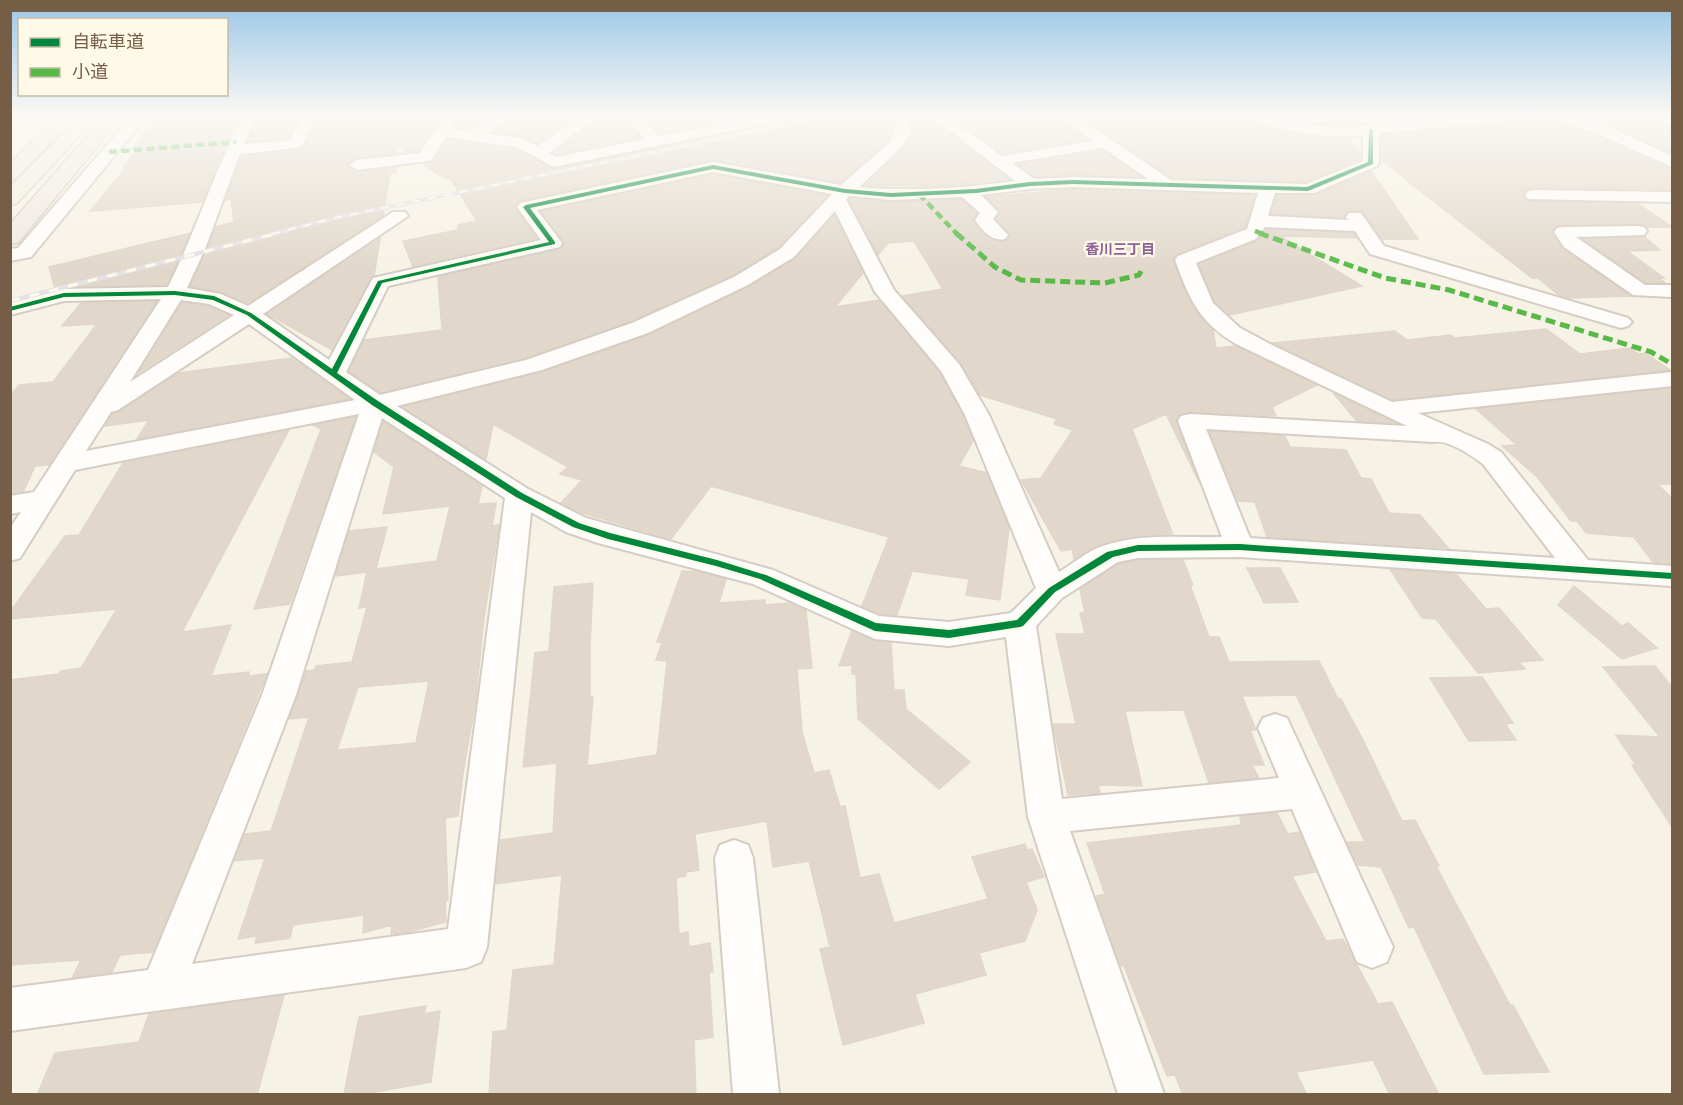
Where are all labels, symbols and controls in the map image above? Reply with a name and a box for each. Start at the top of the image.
legend [18,18,228,96]
text: 自転車道 [72,31,144,52]
text: 小道 [72,61,108,82]
district label: 香川三丁目 [1085,241,1155,257]

